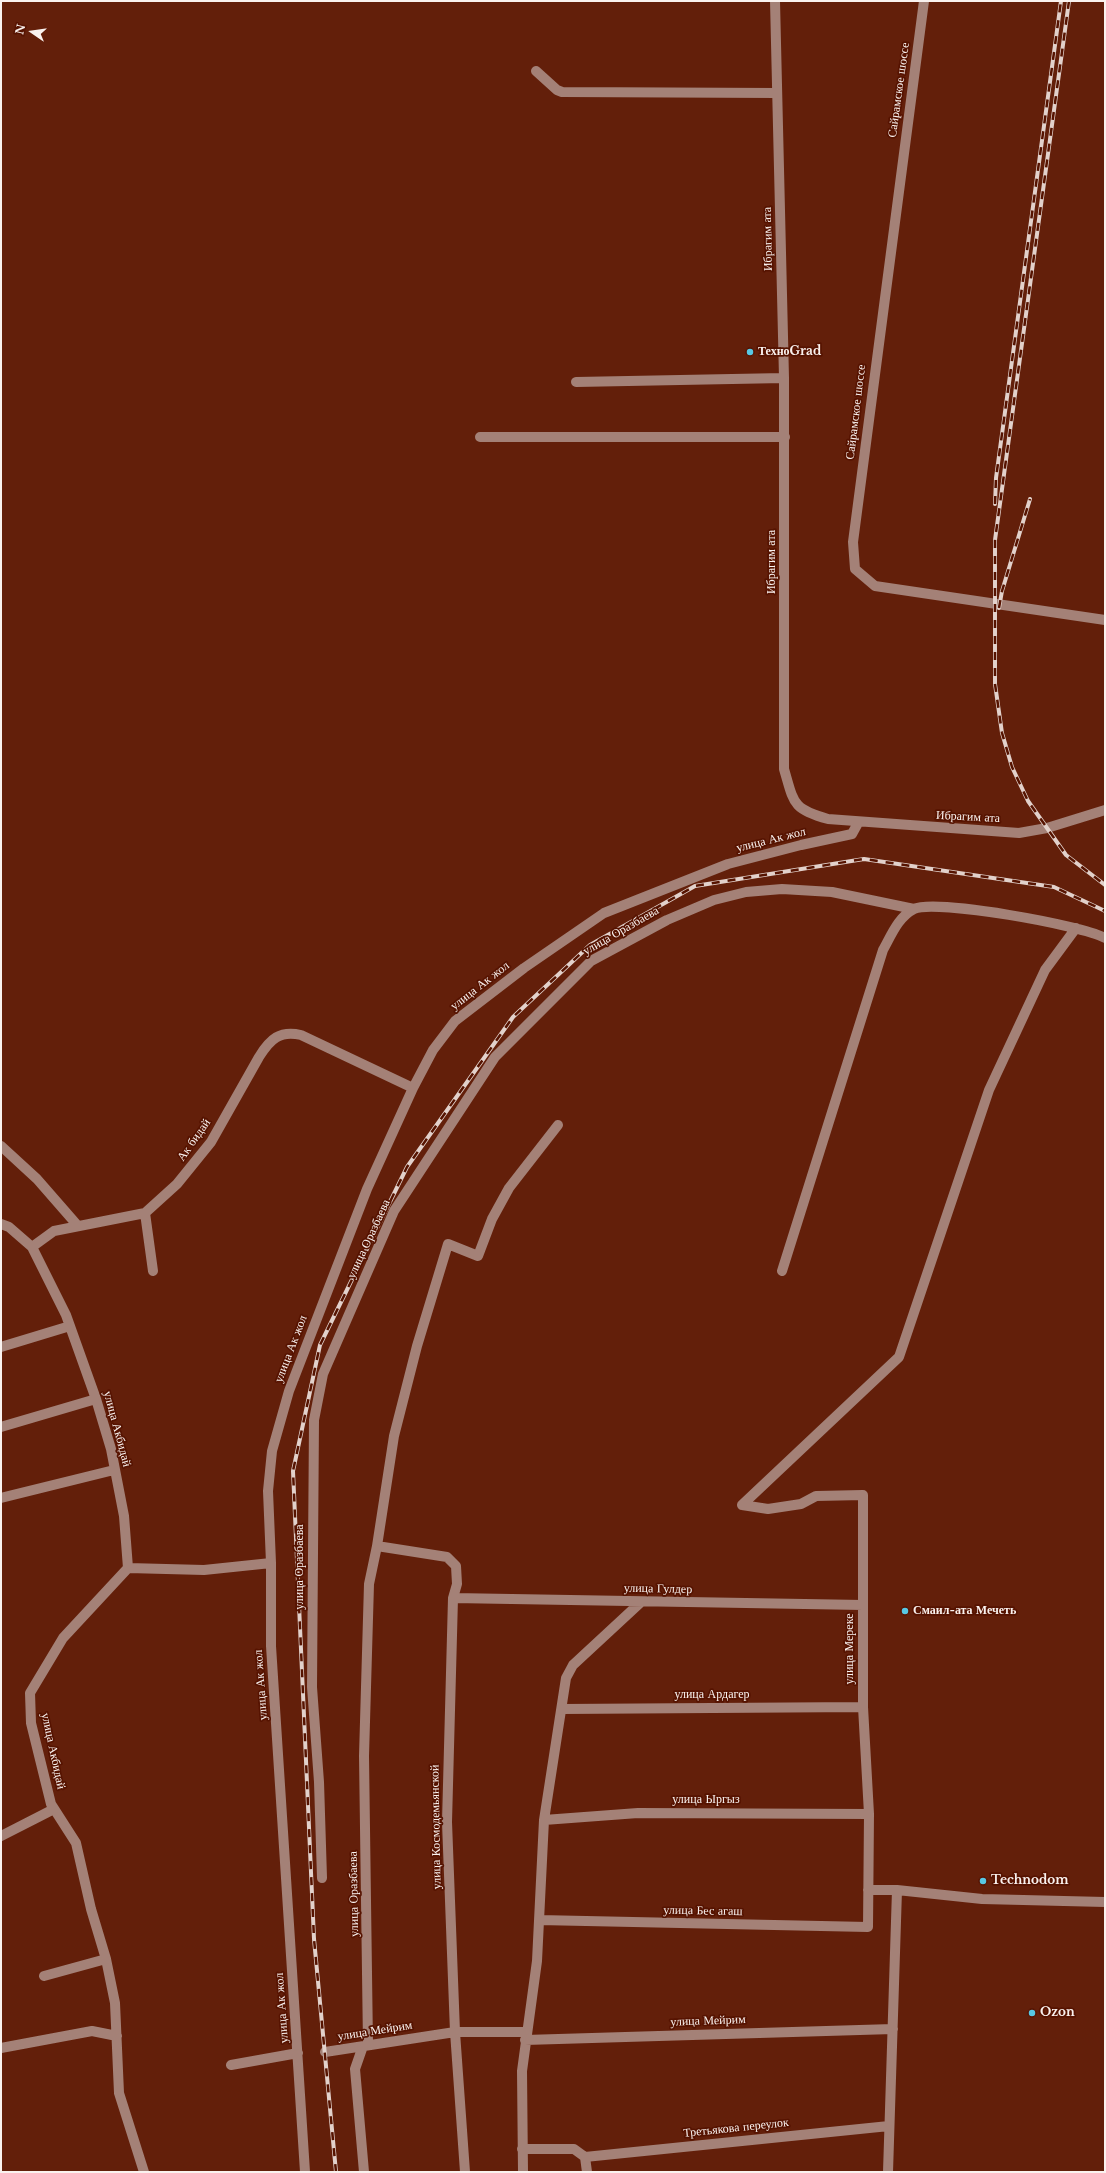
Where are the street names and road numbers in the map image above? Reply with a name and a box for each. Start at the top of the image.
street label: Сайрамское шоссе [885,42,913,138]
street label: Ибрагим ата [760,207,776,271]
street label: Сайрамское шоссе [843,364,869,460]
street label: Ибрагим ата [765,530,779,594]
street label: Ибрагим ата [936,808,1000,826]
street label: улица Ак жол [735,824,807,856]
street label: улица Оразбаева [580,903,662,959]
street label: улица Ак жол [448,959,512,1013]
street label: Ак бидай [174,1116,214,1164]
street label: улица Оразбаева [344,1197,394,1281]
street label: улица Ак жол [272,1313,310,1385]
street label: улица Акбидай [100,1390,134,1468]
street label: улица Оразбаева [293,1524,307,1610]
street label: улица Гулдер [624,1581,692,1597]
street label: улица Мереке [843,1613,857,1685]
street label: улица Ак жол [251,1649,271,1721]
street label: улица Ардагер [674,1688,750,1702]
street label: улица Акбидай [38,1712,68,1790]
street label: улица Космодемьянской [428,1765,444,1889]
street label: улица Ыргыз [672,1793,740,1807]
street label: улица Оразбаева [346,1851,362,1937]
street label: улица Бес агаш [663,1903,743,1919]
street label: улица Ак жол [272,1972,292,2044]
street label: улица Мейрим [670,2012,746,2030]
street label: улица Мейрим [337,2018,413,2044]
street label: Третьякова переулок [683,2115,789,2141]

